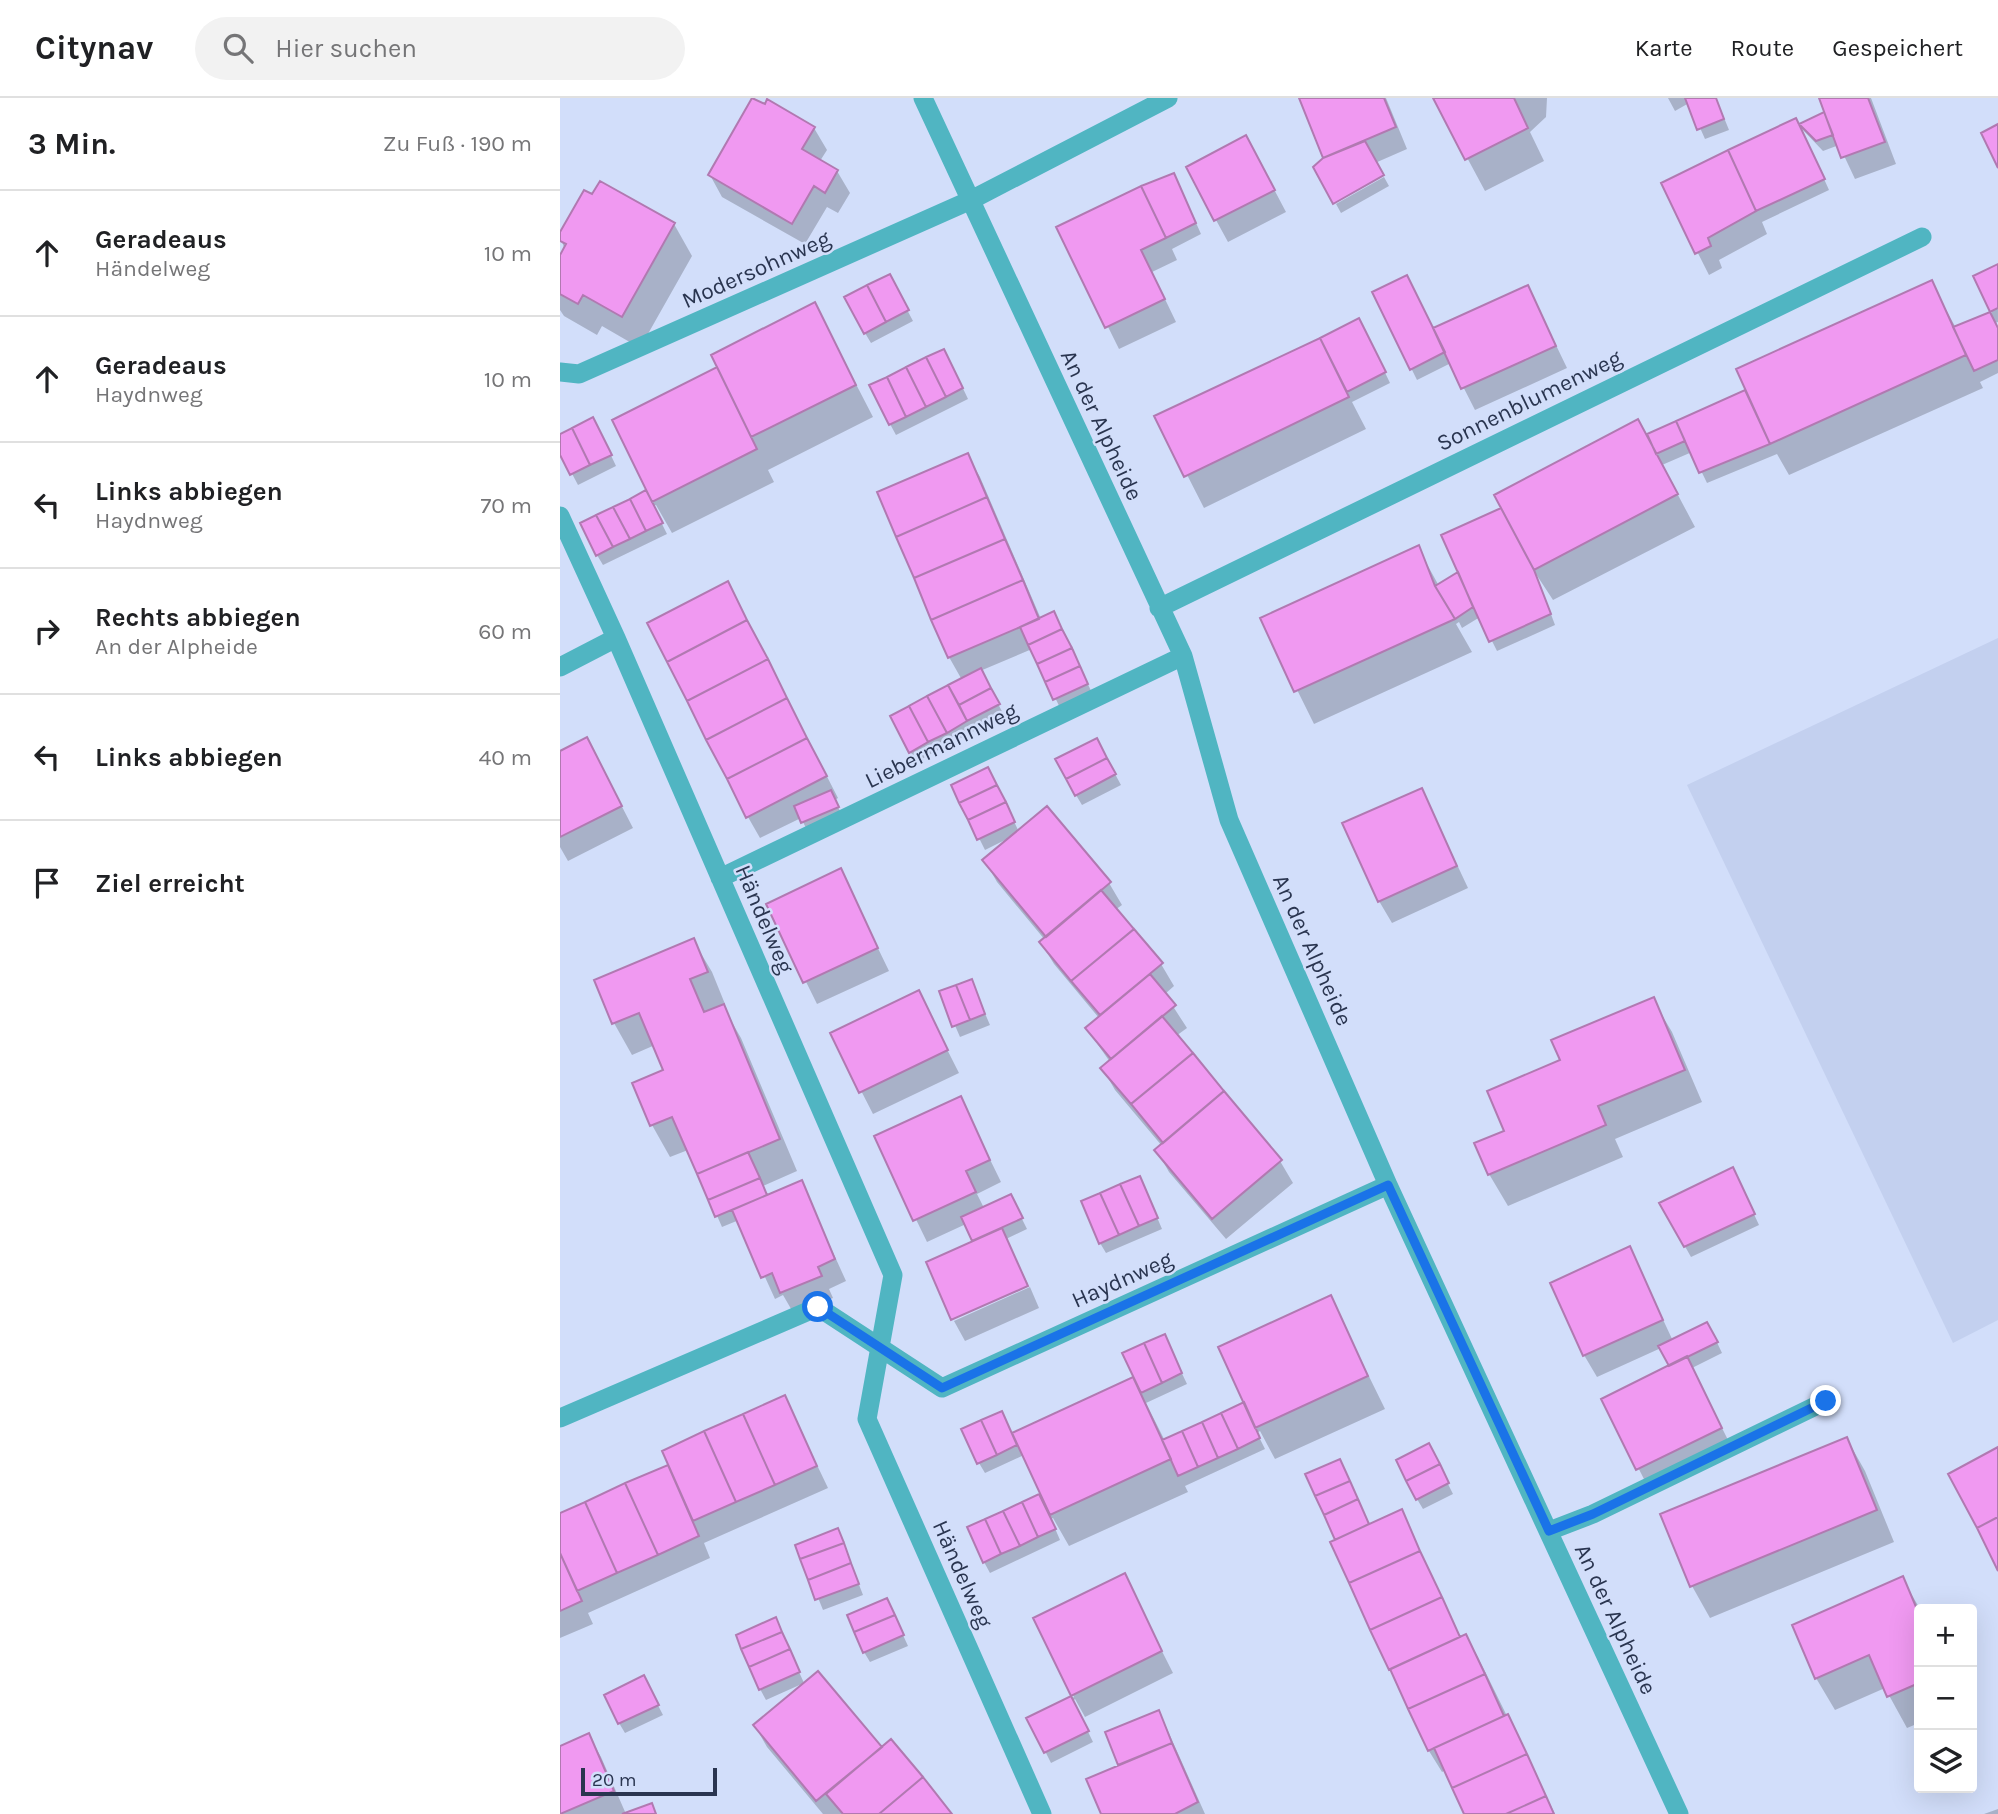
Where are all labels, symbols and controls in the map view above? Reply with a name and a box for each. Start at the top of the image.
search box [195,17,685,80]
text: Citynav [35,29,153,67]
icon: search [219,29,257,67]
text: Hier suchen [275,33,417,64]
text: Karte [1635,34,1693,62]
text: Route [1731,34,1794,62]
text: Gespeichert [1832,34,1963,62]
text: 3 Min. [28,126,115,162]
text: Zu Fuß · 190 m [383,130,532,157]
text: Geradeaus [95,224,227,255]
street label: Modersohnweg [678,225,835,314]
icon: ahead [28,234,66,272]
text: 10 m [484,240,532,267]
text: Händelweg [95,255,210,282]
street label: Sonnenblumenweg [1432,344,1626,457]
street label: An der Alpheide [1055,346,1148,505]
text: Geradeaus [95,350,227,381]
icon: ahead [28,360,66,398]
text: 10 m [484,366,532,393]
text: Haydnweg [95,381,203,408]
text: Links abbiegen [95,476,283,507]
icon: left [28,486,66,524]
text: 70 m [481,492,532,519]
text: Haydnweg [95,507,203,534]
text: Rechts abbiegen [95,602,301,633]
icon: right [28,612,66,650]
text: 60 m [478,618,532,645]
text: An der Alpheide [95,633,258,660]
street label: Liebermannweg [860,697,1022,794]
icon: left [28,738,66,776]
text: Links abbiegen [95,742,283,773]
text: 40 m [479,744,532,771]
street label: Händelweg [730,861,799,978]
icon: arrive [28,864,66,902]
text: Ziel erreicht [95,868,245,899]
street label: An der Alpheide [1267,870,1358,1030]
street label: Haydnweg [1068,1245,1177,1314]
route start [802,1291,833,1322]
route end [1810,1385,1841,1416]
street label: Händelweg [927,1516,998,1632]
street label: An der Alpheide [1569,1540,1662,1699]
map controls [1914,1604,1977,1793]
button: + [1914,1604,1977,1667]
button: − [1914,1667,1977,1730]
button: layers [1914,1730,1977,1793]
scale bar [581,1765,718,1797]
text: 20 m [592,1769,637,1791]

